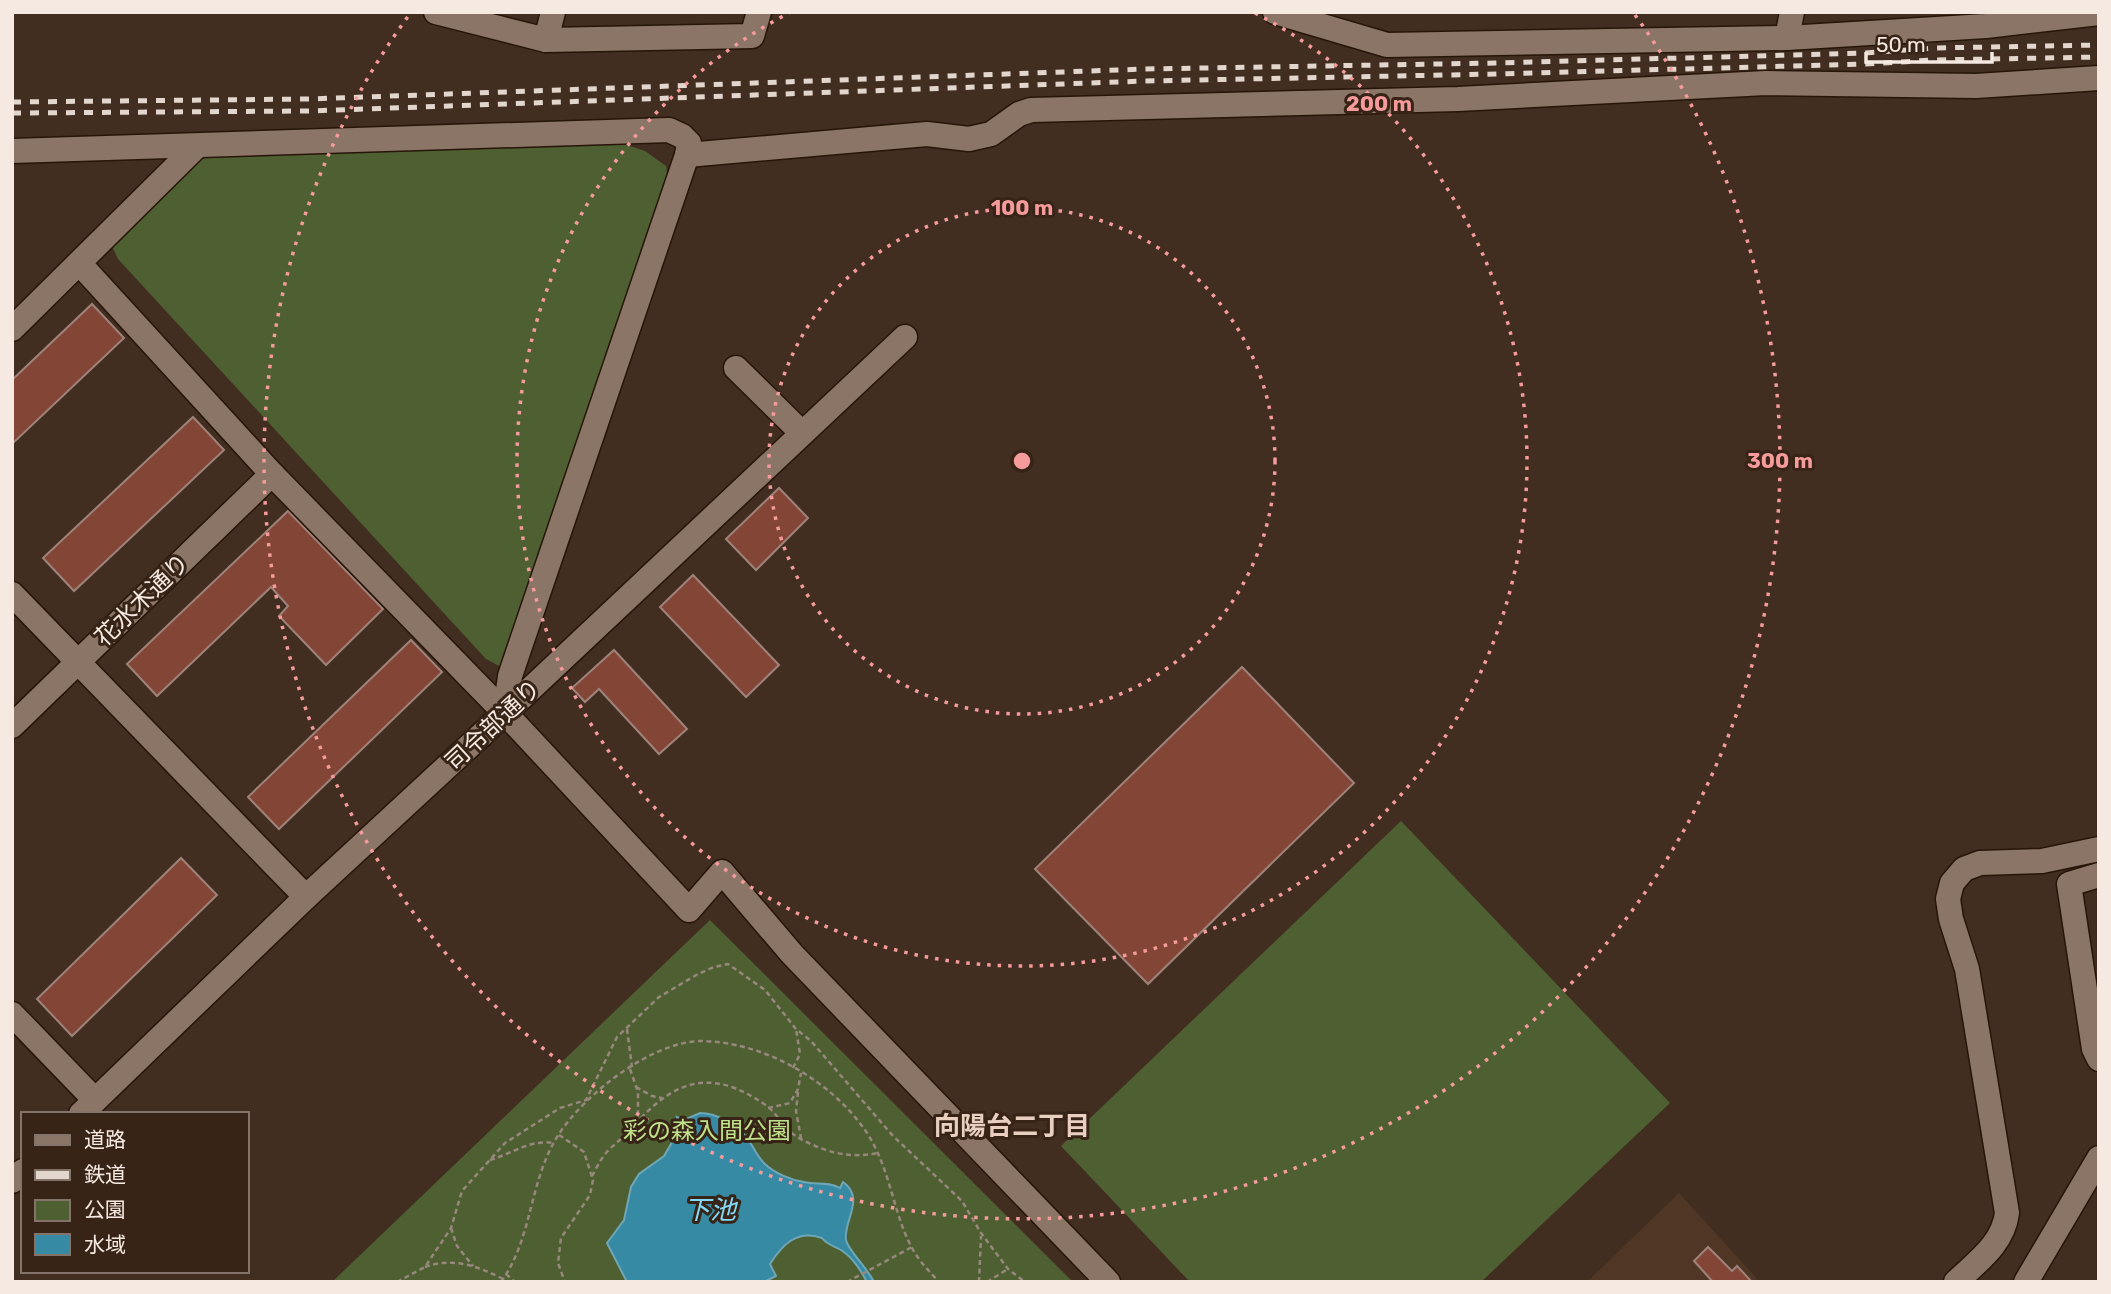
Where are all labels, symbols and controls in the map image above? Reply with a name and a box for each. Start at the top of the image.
scale bar [1866,21,1992,65]
text: 50 m [1876,32,1926,57]
text: 200 m [1346,91,1412,116]
text: 100 m [991,195,1053,220]
text: 300 m [1747,448,1813,473]
centre of rings [1010,449,1034,473]
street label: 花水木通り [89,548,195,652]
street label: 司令部通り [440,674,546,776]
district label: 向陽台二丁目 [934,1111,1090,1142]
legend [21,1112,248,1273]
park label: 彩の森入間公園 [623,1117,791,1145]
text: 道路 [84,1127,126,1152]
text: 鉄道 [84,1162,126,1187]
water label: 下池 [684,1195,739,1226]
text: 公園 [84,1197,126,1222]
text: 水域 [84,1232,126,1257]

